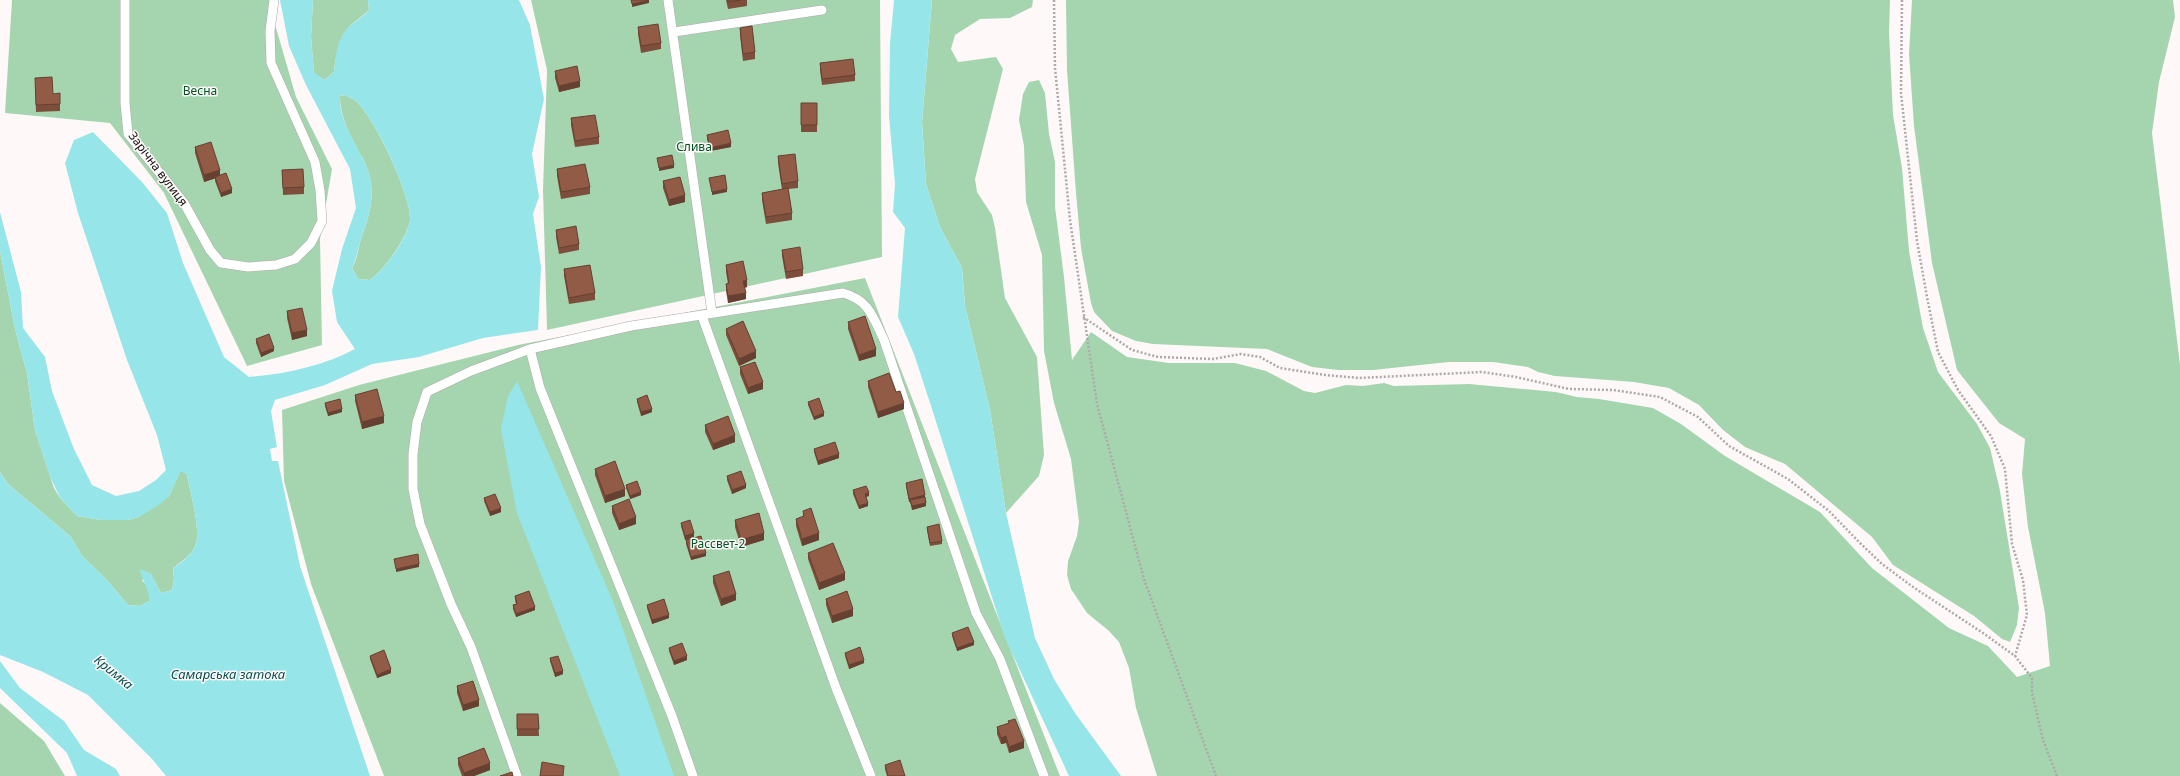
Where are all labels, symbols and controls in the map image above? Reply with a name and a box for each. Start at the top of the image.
park label: Весна [183,82,217,99]
street label: Зарічна вулиця [125,128,192,209]
park label: Слива [676,138,712,155]
park label: Рассвет-2 [691,535,745,552]
water label: Кримка [91,651,138,694]
water label: Самарська затока [171,665,286,683]

